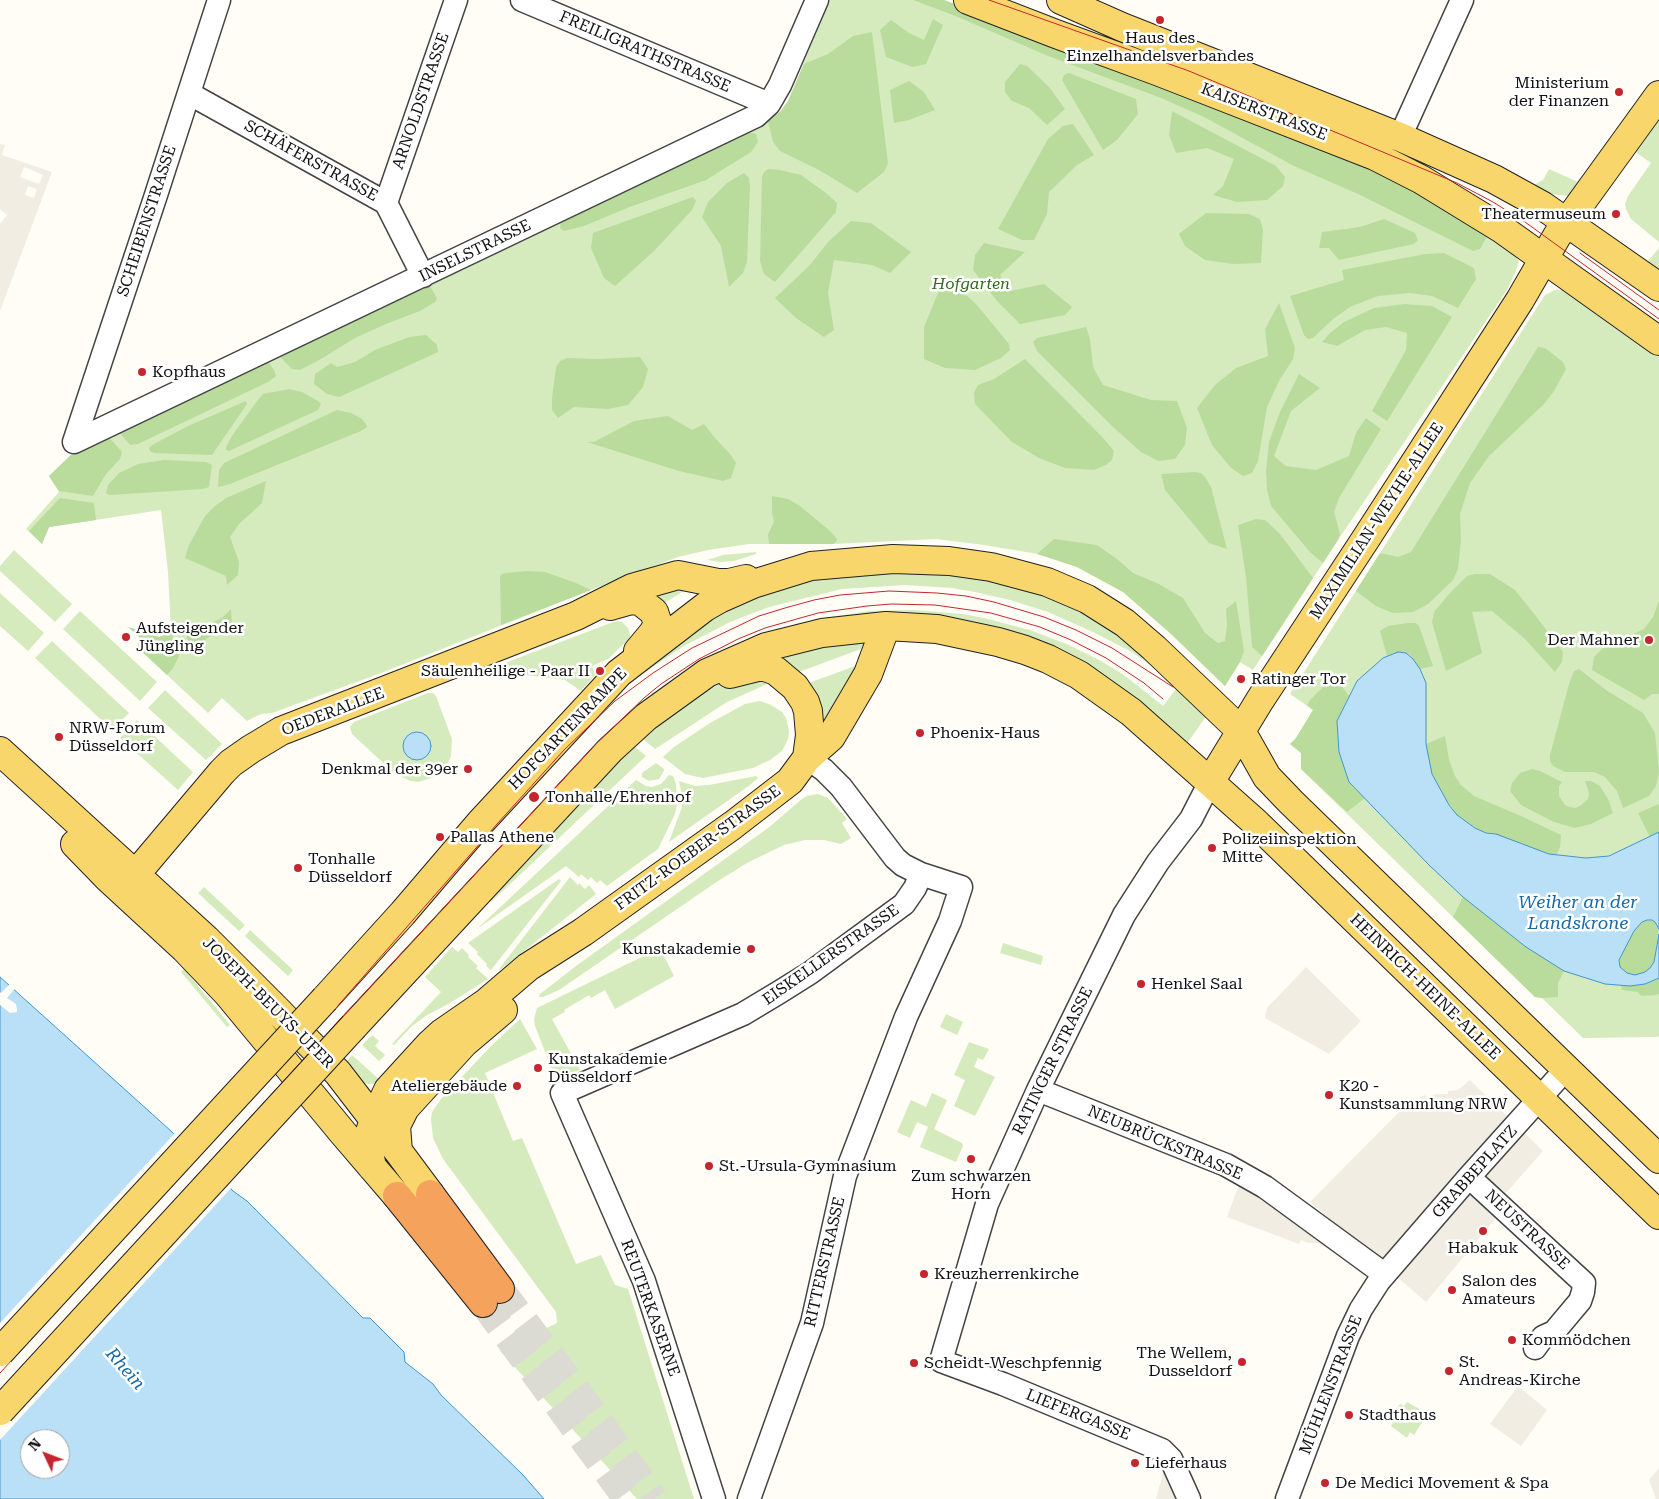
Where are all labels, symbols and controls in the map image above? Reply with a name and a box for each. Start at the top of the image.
street label: FREILIGRATHSTRASSE [556,7,734,97]
marker: Haus des Einzelhandelsverbandes [1154,14,1166,26]
place label: Haus des Einzelhandelsverbandes [1066,28,1254,66]
street label: ARNOLDSTRASSE [389,30,453,172]
place label: Ministerium der Finanzen [1509,73,1609,111]
street label: KAISERSTRASSE [1198,79,1330,145]
marker: Ministerium der Finanzen [1613,86,1625,98]
street label: SCHÄFERSTRASSE [241,116,381,206]
street label: SCHEIBENSTRASSE [113,143,181,299]
place label: Theatermuseum [1481,204,1606,224]
marker: Theatermuseum [1610,208,1622,220]
street label: INSELSTRASSE [416,216,534,286]
park label: Hofgarten [932,274,1010,294]
place label: Kopfhaus [152,362,226,382]
marker: Kopfhaus [136,366,148,378]
street label: MAXIMILIAN-WEYHE-ALLEE [1306,419,1448,623]
place label: Aufsteigender Jüngling [136,618,244,656]
place label: Der Mahner [1547,630,1639,650]
marker: Aufsteigender Jüngling [120,631,132,643]
marker: Der Mahner [1643,634,1655,646]
place label: Säulenheilige - Paar II [421,661,590,681]
street label: HOFGARTENRAMPE [505,664,631,794]
marker: Säulenheilige - Paar II [594,665,606,677]
place label: Ratinger Tor [1251,669,1346,689]
marker: Ratinger Tor [1235,673,1247,685]
street label: OEDERALLEE [279,684,387,740]
place label: NRW-Forum Düsseldorf [69,718,165,756]
place label: Phoenix-Haus [930,723,1040,743]
marker: Phoenix-Haus [914,727,926,739]
marker: NRW-Forum Düsseldorf [53,731,65,743]
place label: Denkmal der 39er [321,759,458,779]
marker: Denkmal der 39er [462,763,474,775]
street label: FRITZ-ROEBER-STRASSE [611,781,785,915]
place label: Tonhalle/Ehrenhof [545,787,691,807]
marker: Tonhalle/Ehrenhof [527,790,541,804]
place label: Pallas Athene [450,827,554,847]
place label: Polizeiinspektion Mitte [1222,829,1357,867]
marker: Pallas Athene [434,831,446,843]
marker: Polizeiinspektion Mitte [1206,842,1218,854]
place label: Tonhalle Düsseldorf [308,849,392,887]
marker: Tonhalle Düsseldorf [292,862,304,874]
water label: Weiher an der Landskrone [1518,892,1638,934]
street label: EISKELLERSTRASSE [759,901,903,1009]
street label: HEINRICH-HEINE-ALLEE [1346,910,1504,1064]
street label: JOSEPH-BEUYS-UFER [198,933,338,1073]
place label: Kunstakademie [622,939,741,959]
marker: Kunstakademie [745,943,757,955]
place label: Henkel Saal [1151,974,1242,994]
marker: Henkel Saal [1135,978,1147,990]
street label: RATINGER STRASSE [1009,984,1097,1138]
place label: Kunstakademie Düsseldorf [548,1049,667,1087]
marker: Kunstakademie Düsseldorf [532,1062,544,1074]
place label: Ateliergebäude [391,1076,507,1096]
place label: K20 - Kunstsammlung NRW [1339,1076,1507,1114]
marker: Ateliergebäude [511,1080,523,1092]
marker: K20 - Kunstsammlung NRW [1323,1089,1335,1101]
street label: NEUBRÜCKSTRASSE [1085,1102,1245,1184]
street label: GRABBEPLATZ [1428,1122,1522,1222]
marker: Zum schwarzen Horn [965,1153,977,1165]
place label: St.-Ursula-Gymnasium [719,1156,897,1176]
marker: St.-Ursula-Gymnasium [703,1160,715,1172]
place label: Zum schwarzen Horn [911,1166,1031,1204]
street label: NEUSTRASSE [1481,1186,1573,1274]
street label: RITTERSTRASSE [801,1195,849,1329]
marker: Habakuk [1477,1225,1489,1237]
street label: REUTERKASERNE [616,1237,684,1379]
place label: Habakuk [1448,1238,1518,1258]
place label: Kreuzherrenkirche [934,1264,1079,1284]
marker: Kreuzherrenkirche [918,1268,930,1280]
place label: Salon des Amateurs [1462,1271,1536,1309]
marker: Salon des Amateurs [1446,1284,1458,1296]
street label: MÜHLENSTRASSE [1296,1313,1366,1457]
place label: Kommödchen [1522,1330,1631,1350]
marker: Kommödchen [1506,1334,1518,1346]
water label: Rhein [101,1343,149,1395]
place label: The Wellem, Dusseldorf [1136,1343,1232,1381]
place label: St. Andreas-Kirche [1459,1352,1580,1390]
place label: Scheidt-Weschpfennig [924,1353,1101,1373]
marker: The Wellem, Dusseldorf [1236,1356,1248,1368]
marker: Scheidt-Weschpfennig [908,1357,920,1369]
marker: St. Andreas-Kirche [1443,1365,1455,1377]
street label: LIEFERGASSE [1023,1385,1133,1445]
place label: Stadthaus [1359,1405,1436,1425]
marker: Stadthaus [1343,1409,1355,1421]
north arrow [20,1429,70,1479]
text: N [25,1435,44,1454]
place label: Lieferhaus [1145,1453,1227,1473]
marker: Lieferhaus [1129,1457,1141,1469]
place label: De Medici Movement & Spa [1335,1473,1549,1493]
marker: De Medici Movement & Spa [1319,1477,1331,1489]

